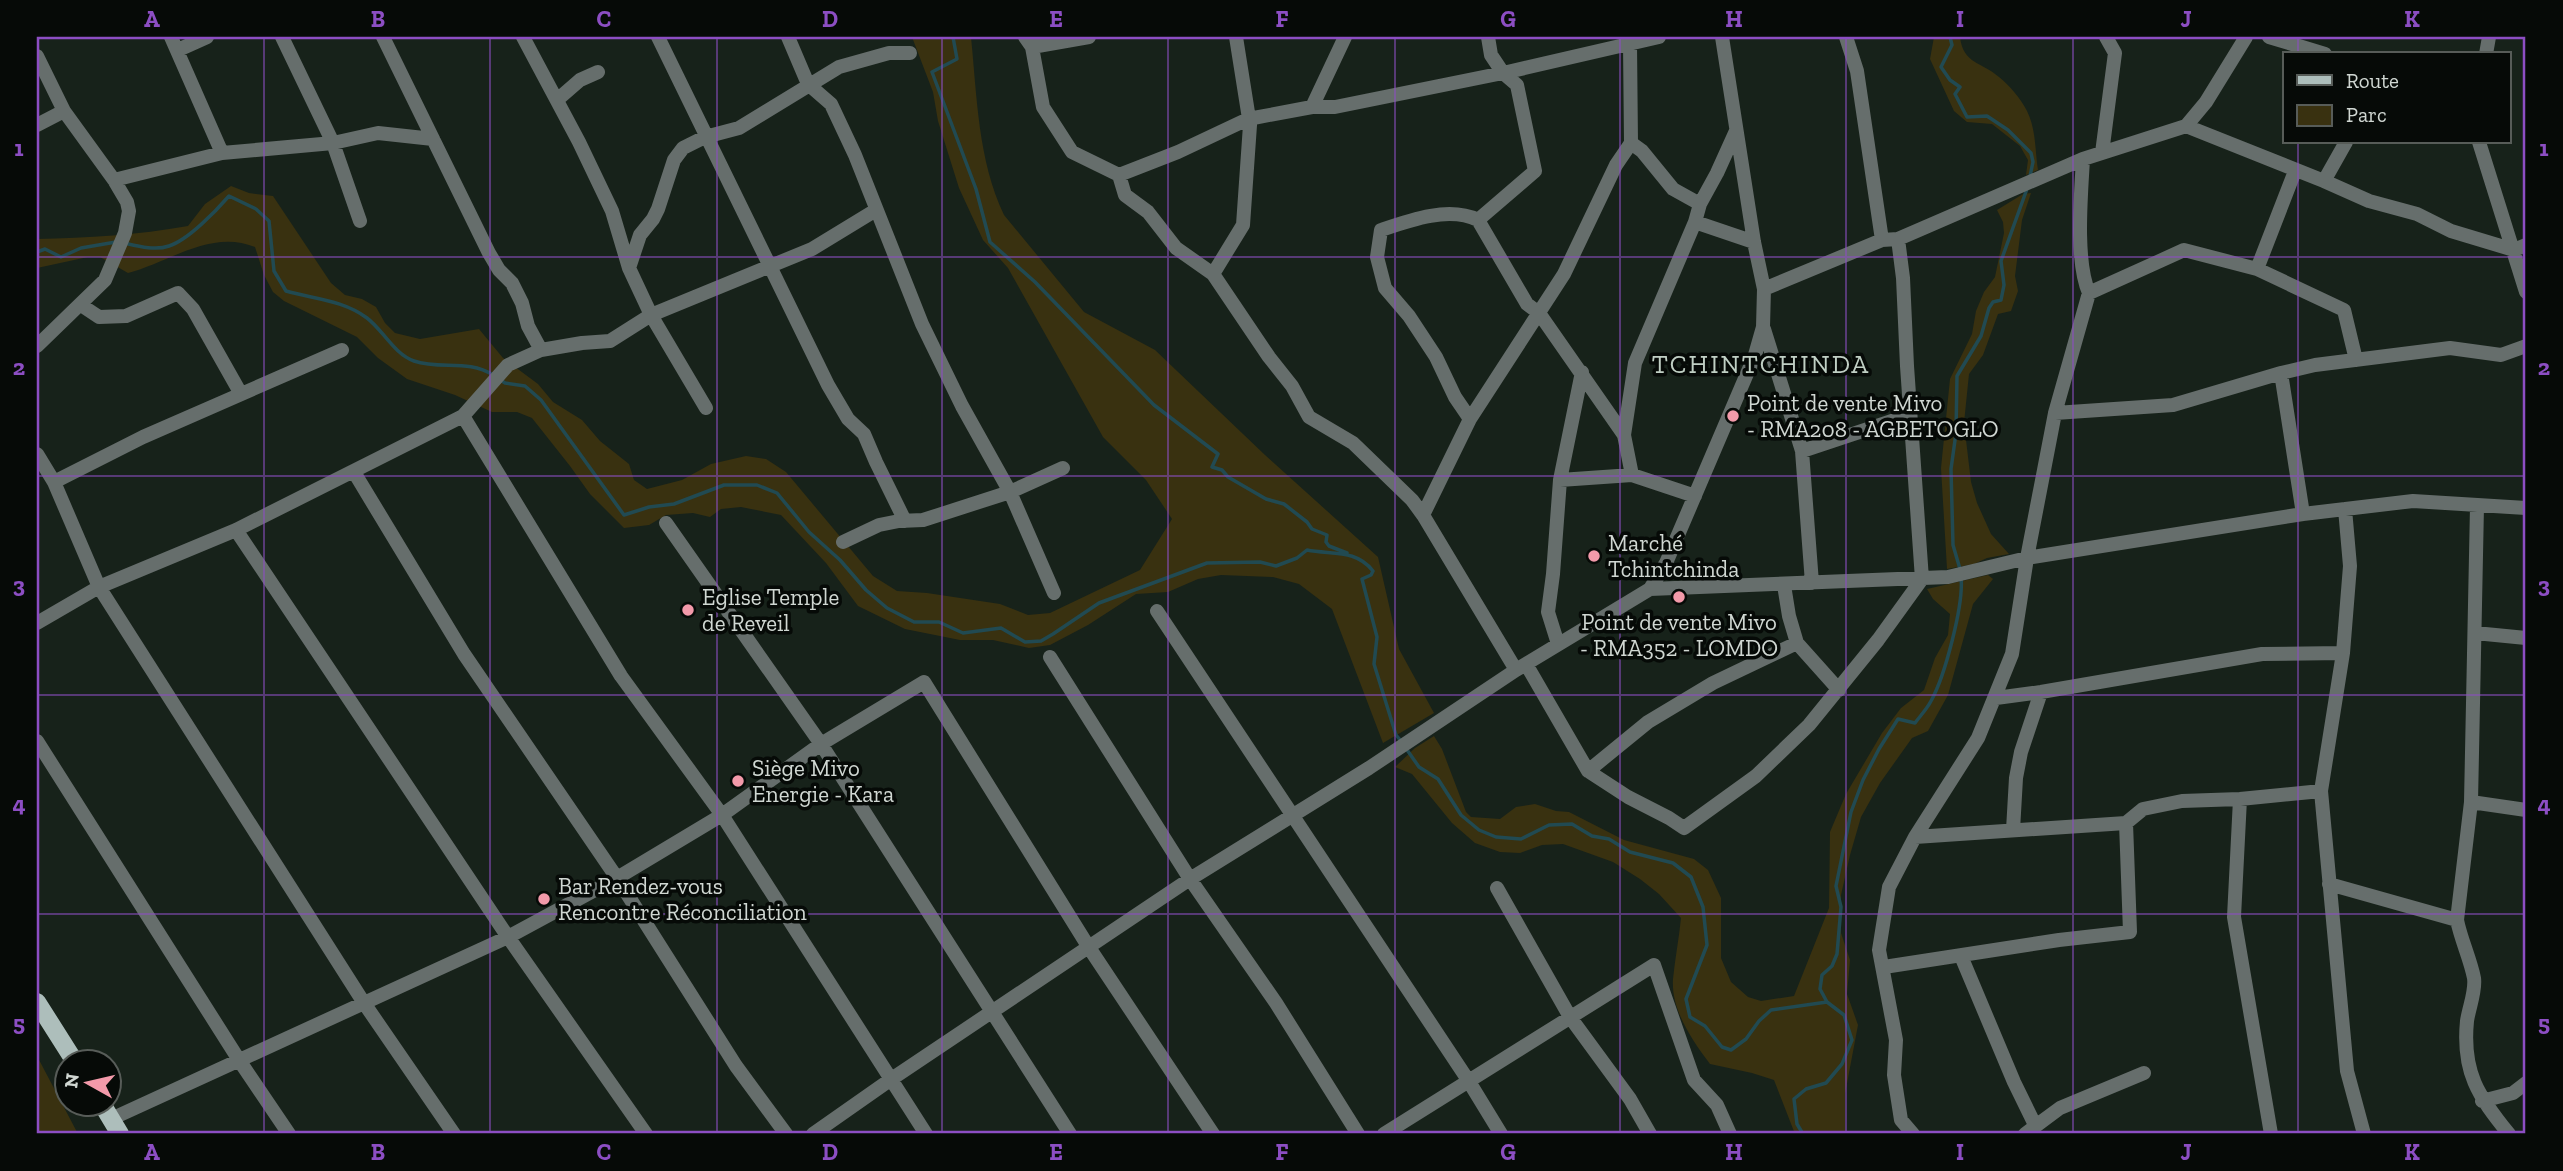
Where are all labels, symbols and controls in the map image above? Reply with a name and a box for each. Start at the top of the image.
text: A [144,5,160,33]
text: B [371,5,385,33]
text: C [597,5,611,33]
text: D [822,5,838,33]
text: E [1049,5,1063,33]
text: F [1275,5,1289,33]
text: G [1500,5,1516,33]
text: H [1725,5,1743,33]
text: I [1956,5,1964,33]
text: J [2180,5,2192,33]
text: K [2404,5,2420,33]
legend [2283,52,2510,144]
text: Route [2346,68,2399,93]
text: Parc [2346,102,2387,127]
text: 1 [14,134,24,162]
text: 1 [2539,134,2549,162]
district label: TCHINTCHINDA [1652,348,1870,380]
text: 2 [13,353,25,381]
text: 2 [2538,353,2550,381]
place label: Point de vente Mivo - RMA208 - AGBETOGLO [1747,389,1999,443]
marker: Point de vente Mivo - RMA208 - AGBETOGLO [1725,408,1741,424]
place label: Marché Tchintchinda [1608,529,1739,583]
marker: Marché Tchintchinda [1586,548,1602,564]
text: 3 [13,571,25,599]
text: 3 [2538,571,2550,599]
place label: Eglise Temple de Reveil [702,583,839,637]
marker: Point de vente Mivo - RMA352 - LOMDO [1671,589,1687,605]
marker: Eglise Temple de Reveil [680,602,696,618]
place label: Point de vente Mivo - RMA352 - LOMDO [1580,608,1778,662]
place label: Siège Mivo Energie - Kara [752,754,894,808]
marker: Siège Mivo Energie - Kara [730,773,746,789]
text: 4 [12,790,26,818]
text: 4 [2537,790,2551,818]
place label: Bar Rendez-vous Rencontre Réconciliation [558,872,807,926]
marker: Bar Rendez-vous Rencontre Réconciliation [536,891,552,907]
text: 5 [13,1009,25,1037]
text: 5 [2538,1009,2550,1037]
north arrow [52,1048,122,1118]
text: N [59,1072,84,1089]
text: A [144,1138,160,1166]
text: B [371,1138,385,1166]
text: C [597,1138,611,1166]
text: D [822,1138,838,1166]
text: E [1049,1138,1063,1166]
text: F [1275,1138,1289,1166]
text: G [1500,1138,1516,1166]
text: H [1725,1138,1743,1166]
text: I [1956,1138,1964,1166]
text: J [2180,1138,2192,1166]
text: K [2404,1138,2420,1166]

